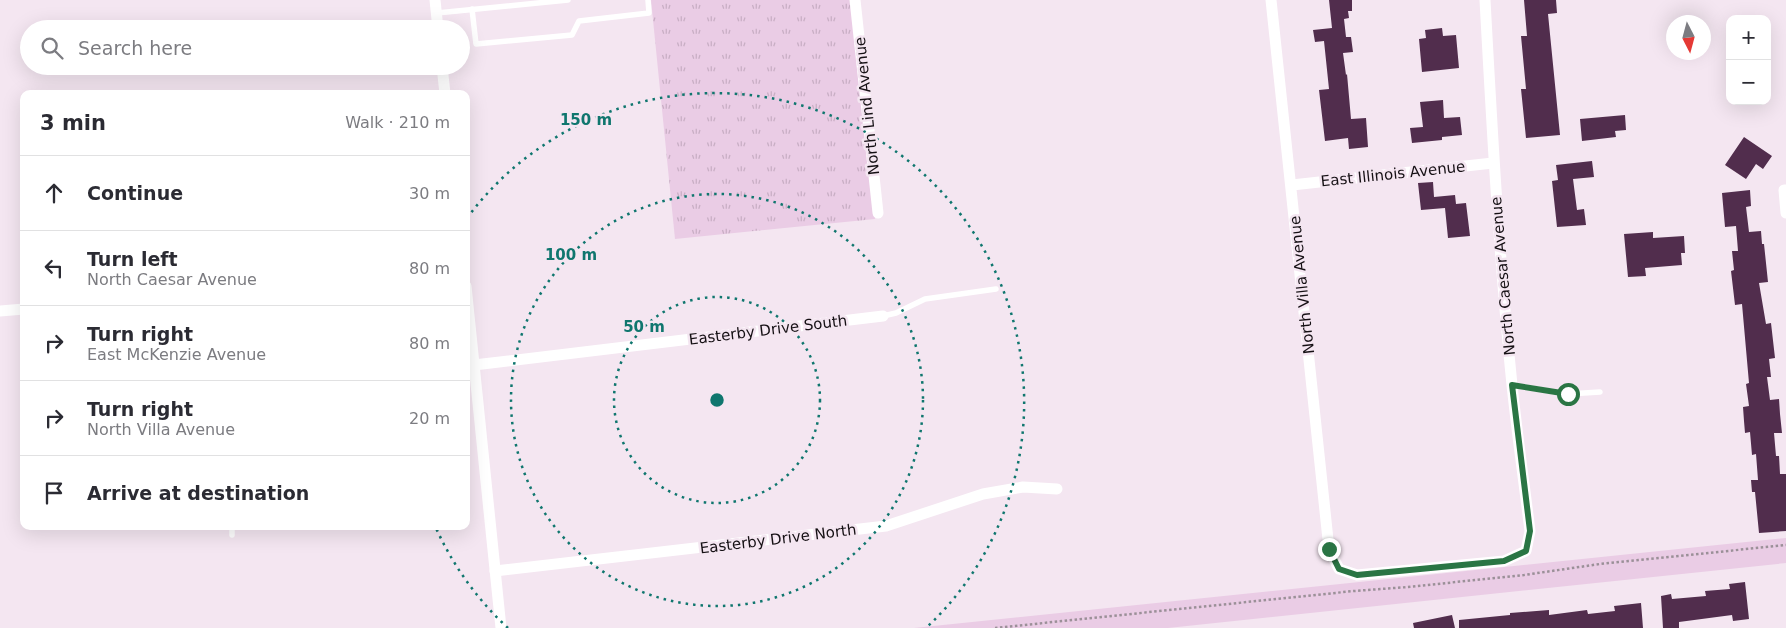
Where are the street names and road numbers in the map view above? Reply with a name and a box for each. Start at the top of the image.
street label: North Lind Avenue [851,36,883,176]
street label: East Illinois Avenue [1320,157,1466,191]
street label: North Caesar Avenue [1487,196,1519,356]
street label: North Villa Avenue [1286,215,1318,355]
street label: Easterby Drive South [688,311,848,349]
street label: Easterby Drive North [699,520,857,558]

